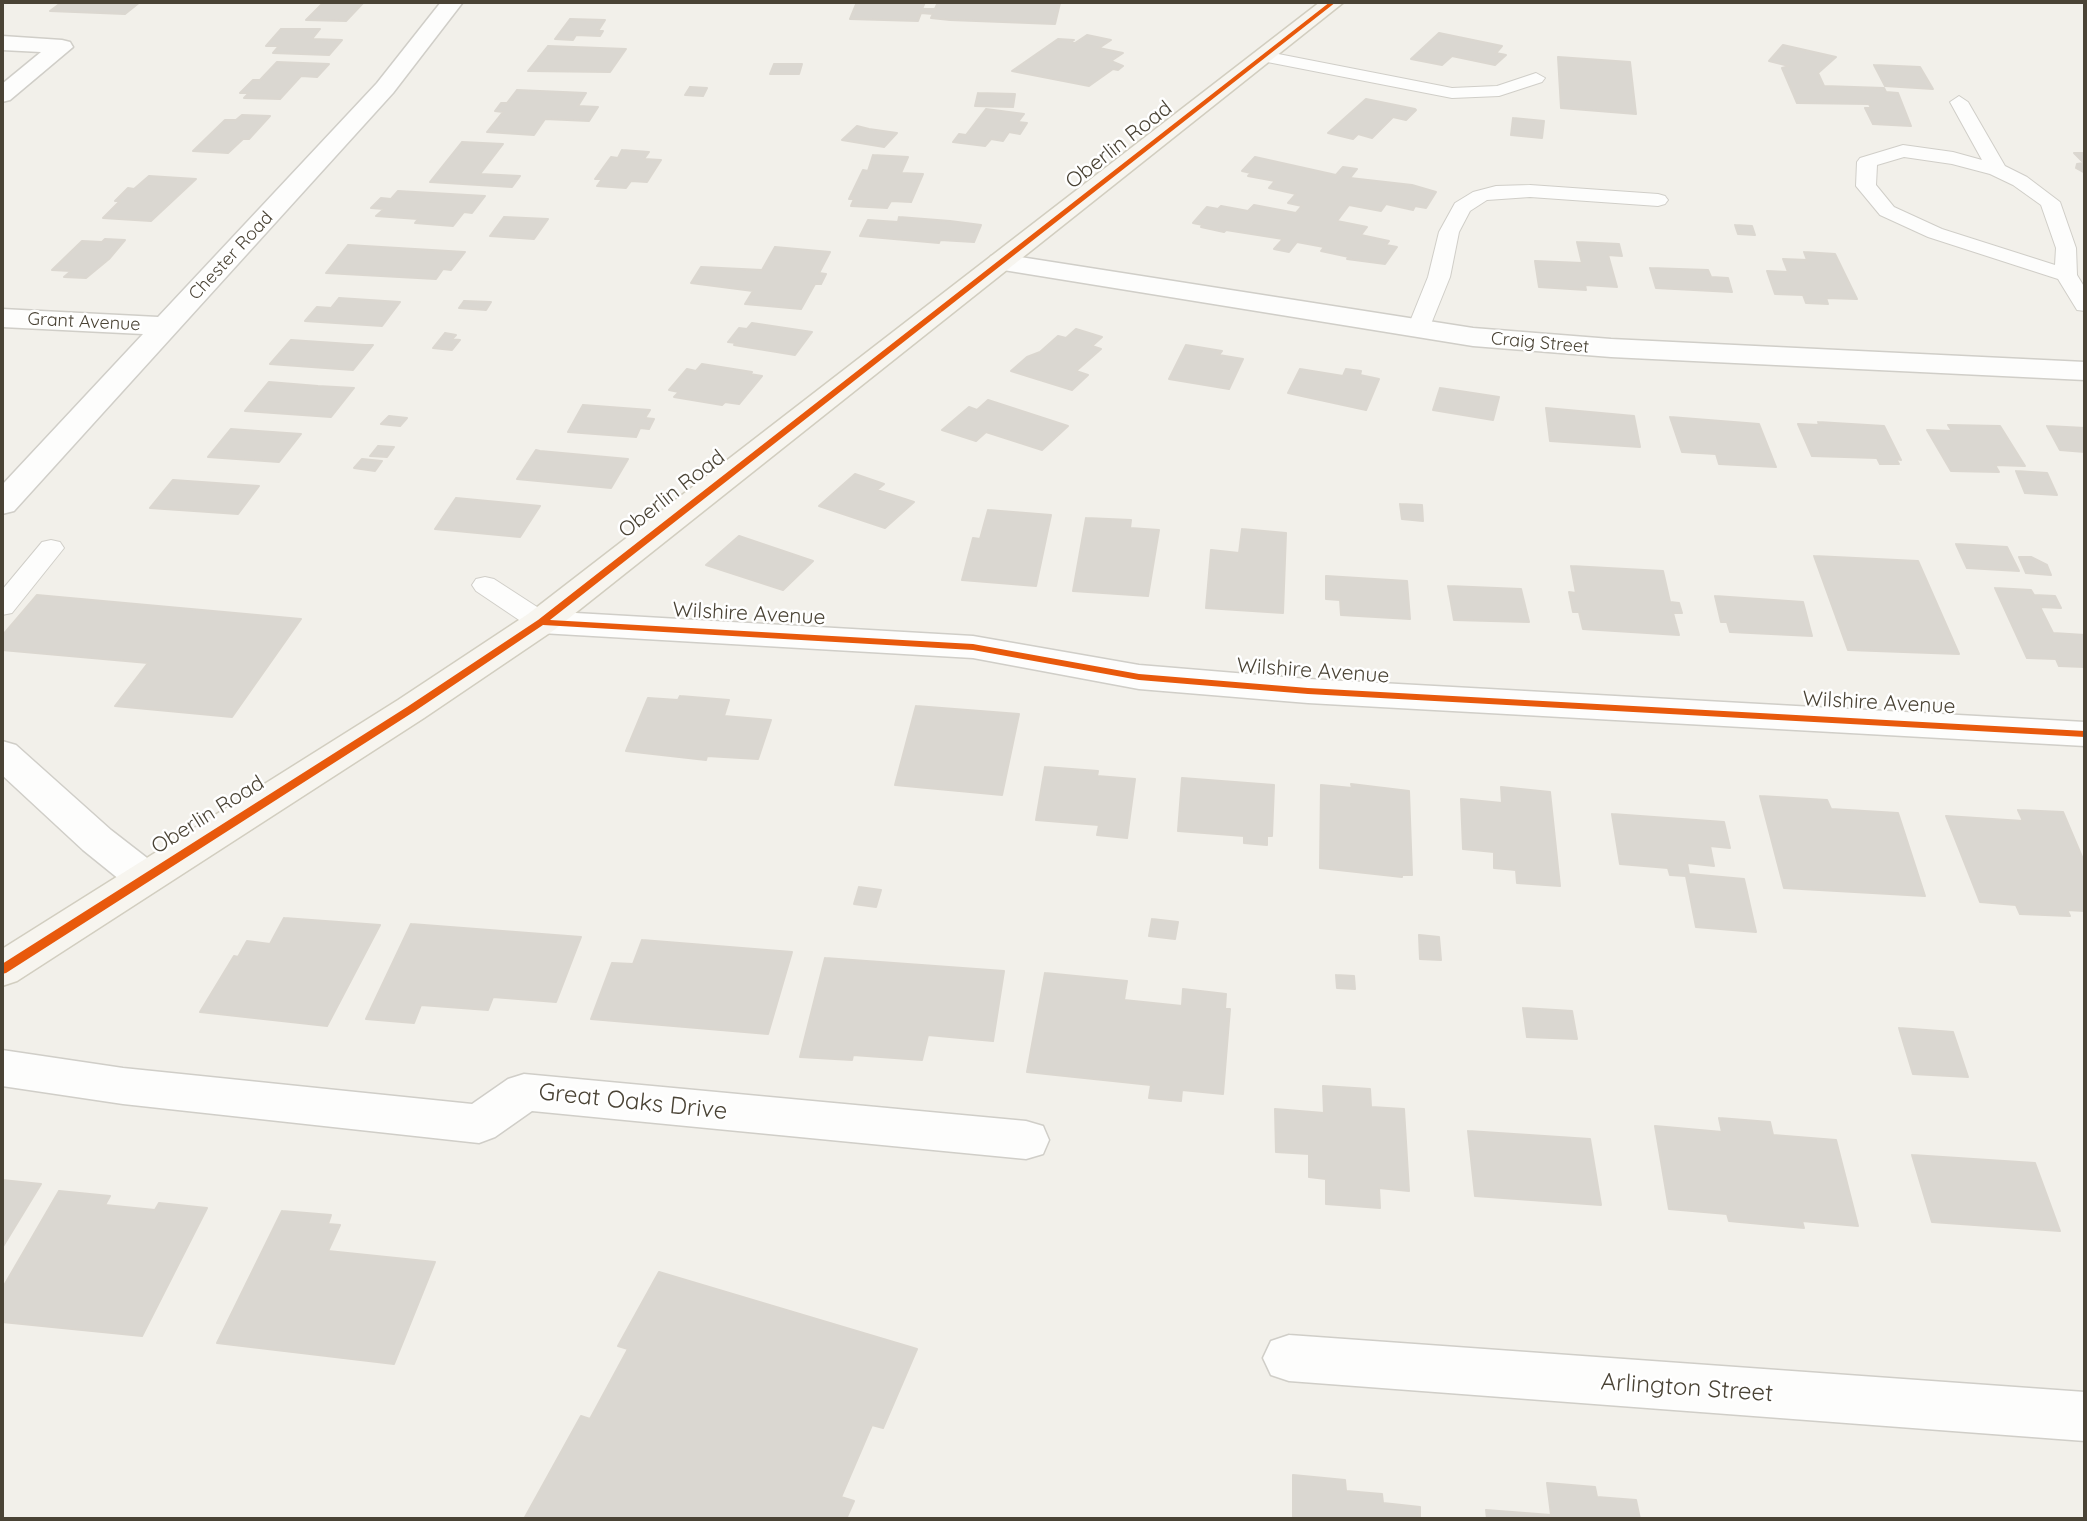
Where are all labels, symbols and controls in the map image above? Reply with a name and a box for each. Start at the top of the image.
street label: Oberlin Road [1061,96,1177,194]
street label: Chester Road [184,207,278,305]
street label: Grant Avenue [27,308,141,336]
street label: Craig Street [1490,328,1590,358]
street label: Oberlin Road [614,445,730,543]
street label: Wilshire Avenue [672,597,826,631]
street label: Wilshire Avenue [1236,653,1390,689]
street label: Wilshire Avenue [1802,686,1956,720]
street label: Oberlin Road [147,770,269,860]
street label: Great Oaks Drive [537,1078,729,1126]
street label: Arlington Street [1600,1368,1774,1408]

